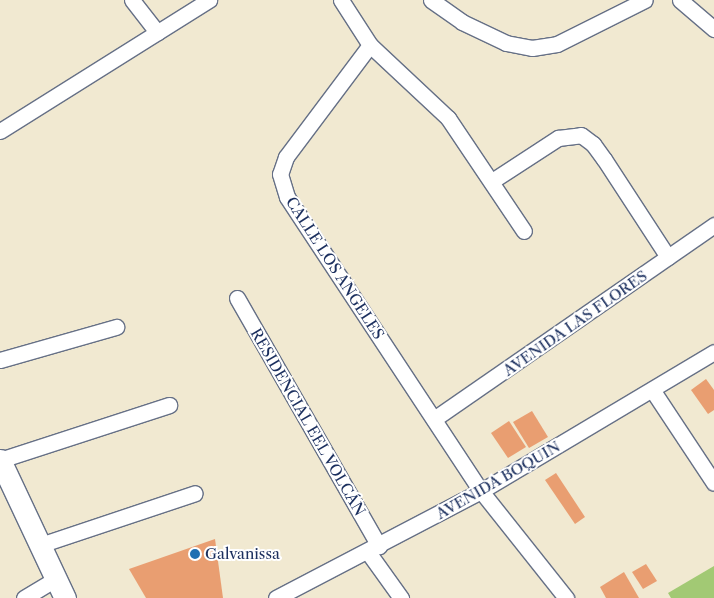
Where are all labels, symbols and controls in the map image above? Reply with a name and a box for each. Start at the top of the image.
street label: CALLE LOS ANGELES [282,193,388,343]
street label: AVENIDA LAS FLORES [499,266,651,380]
street label: RESIDENCIAL EEL VOLCÁN [247,325,369,519]
street label: AVENIDA BOQUIN [433,437,563,523]
place label: Galvanissa [205,545,280,563]
marker: Galvanissa [189,548,201,560]

